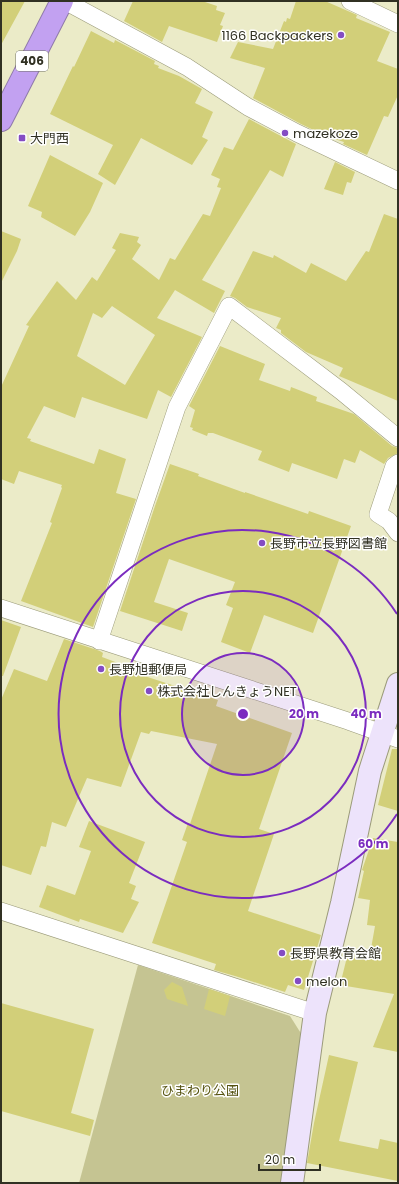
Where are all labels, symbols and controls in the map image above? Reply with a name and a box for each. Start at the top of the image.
place label: 1166 Backpackers [221,26,333,45]
marker: 1166 Backpackers [336,30,346,40]
road number: 406 [16,51,48,71]
place label: mazekoze [293,124,358,143]
marker: mazekoze [280,128,290,138]
place label: 大門西 [30,129,69,148]
marker: 大門西 [17,133,27,143]
place label: 長野市立長野図書館 [270,534,387,553]
marker: 長野市立長野図書館 [257,538,267,548]
place label: 長野旭郵便局 [109,660,187,679]
marker: 長野旭郵便局 [96,664,106,674]
place label: 株式会社しんきょうNET [157,682,297,701]
marker: 株式会社しんきょうNET [144,686,154,696]
text: 20 m [289,705,319,722]
text: 40 m [350,705,382,722]
centre of rings [236,707,250,721]
text: 60 m [358,835,389,852]
place label: 長野県教育会館 [290,944,381,963]
marker: 長野県教育会館 [277,948,287,958]
place label: melon [306,972,347,991]
marker: melon [293,976,303,986]
park label: ひまわり公園 [161,1081,239,1100]
scale bar [259,1146,320,1172]
text: 20 m [265,1151,295,1168]

